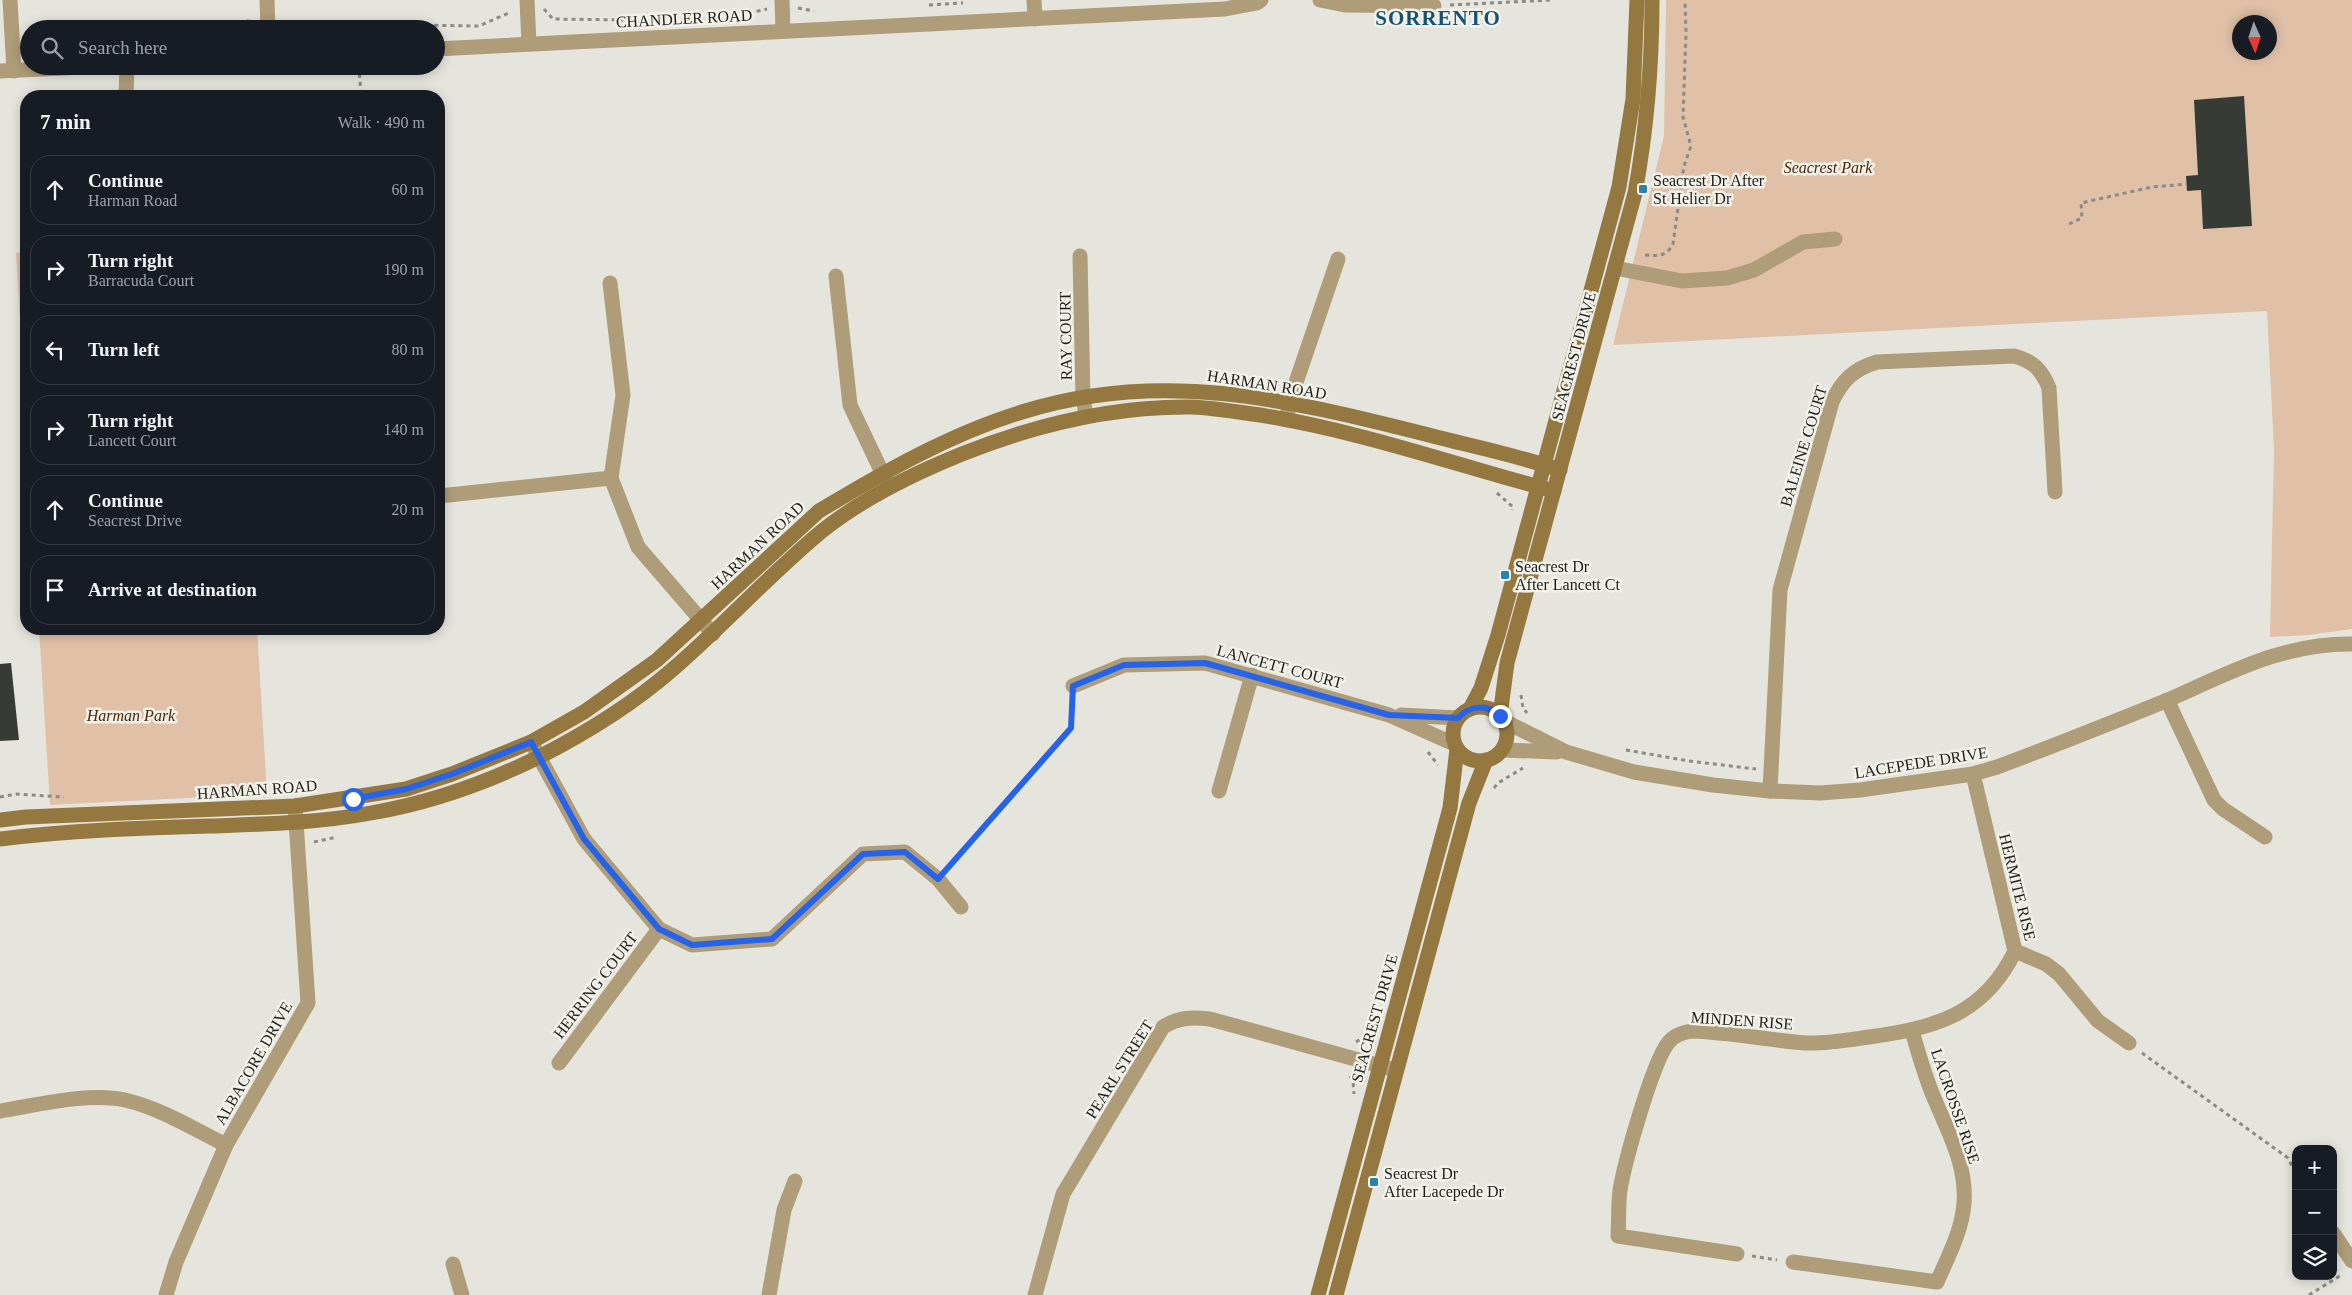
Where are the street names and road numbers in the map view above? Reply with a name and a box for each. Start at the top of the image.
street label: CHANDLER ROAD [615,6,753,31]
street label: SEACREST DRIVE [1548,290,1599,422]
street label: RAY COURT [1056,291,1075,381]
street label: HARMAN ROAD [1206,367,1328,402]
street label: BALEINE COURT [1777,383,1830,509]
street label: HARMAN ROAD [707,498,807,593]
street label: LANCETT COURT [1215,641,1345,692]
street label: LACEPEDE DRIVE [1853,744,1989,781]
street label: HARMAN ROAD [196,777,318,802]
street label: HERMITE RISE [1996,832,2039,942]
street label: HERRING COURT [550,929,641,1042]
street label: SEACREST DRIVE [1348,952,1401,1084]
street label: ALBACORE DRIVE [211,999,296,1128]
street label: MINDEN RISE [1690,1008,1794,1033]
street label: PEARL STREET [1082,1017,1157,1122]
street label: LACROSSE RISE [1928,1046,1983,1166]

